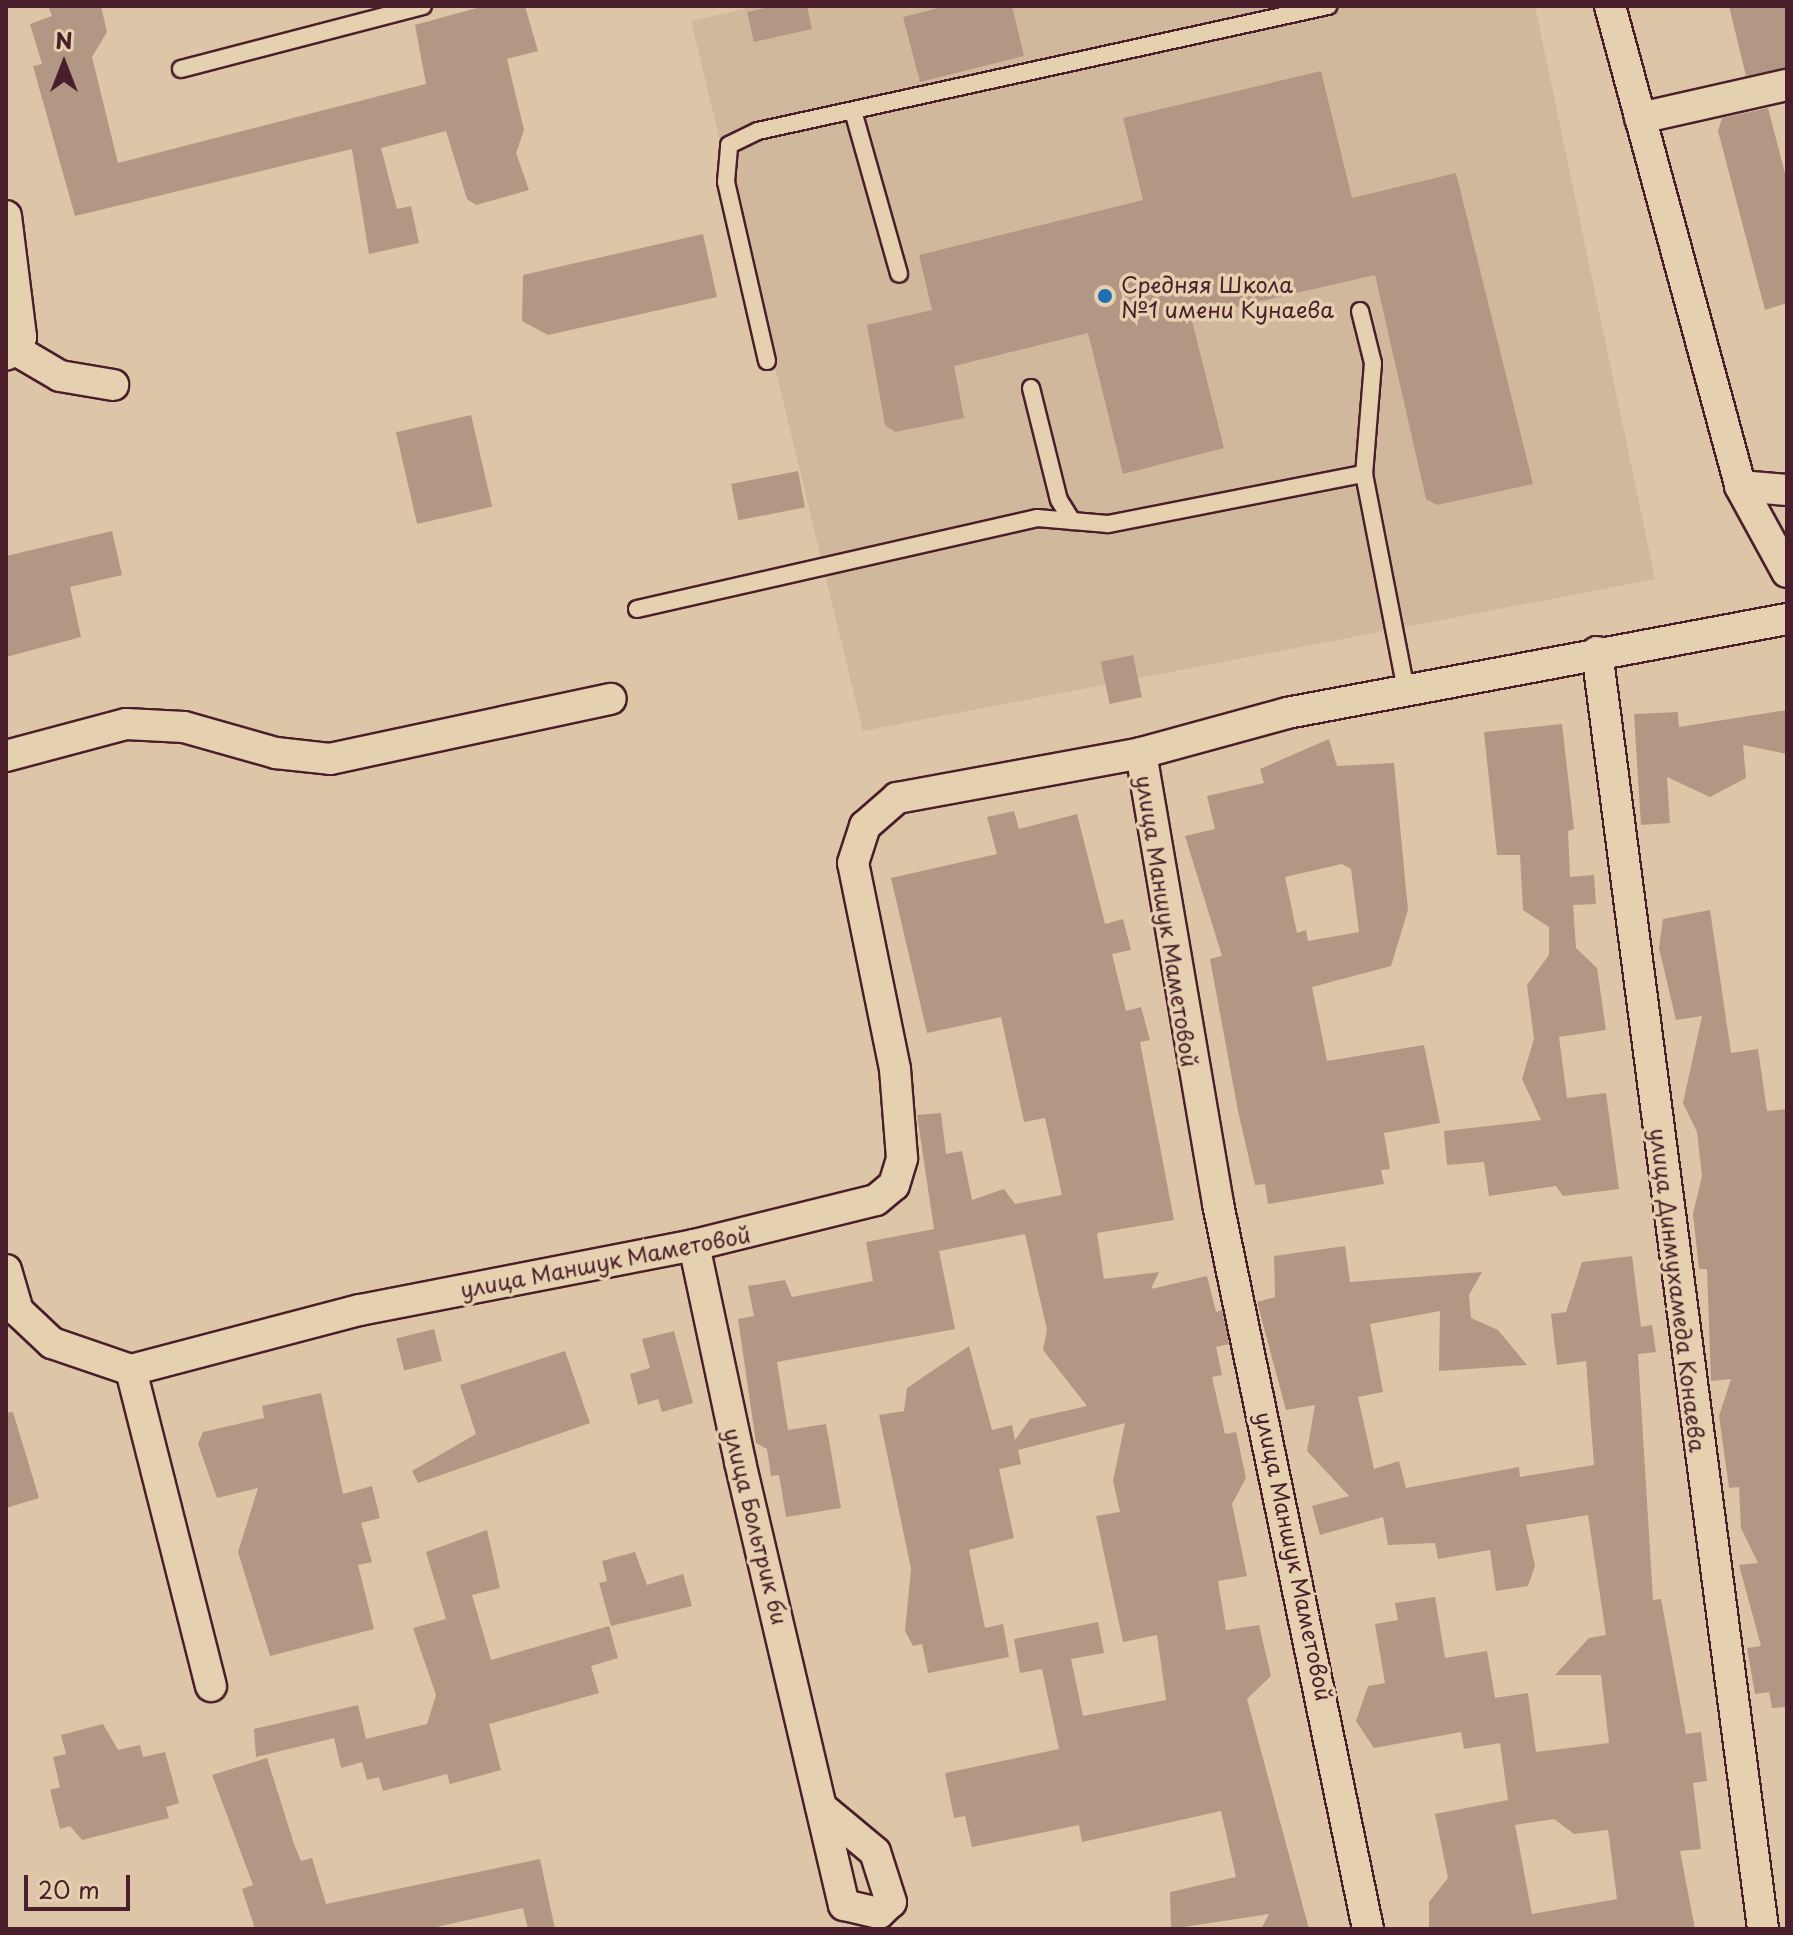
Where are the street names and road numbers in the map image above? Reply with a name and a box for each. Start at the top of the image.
street label: улица Маншук Маметовой [1132,772,1204,1070]
street label: улица Динмухамеда Конаева [1646,1125,1712,1455]
street label: улица Маншук Маметовой [456,1220,754,1302]
street label: улица Маншук Маметовой [1251,1408,1339,1704]
street label: улица Больтрик би [719,1424,795,1628]

